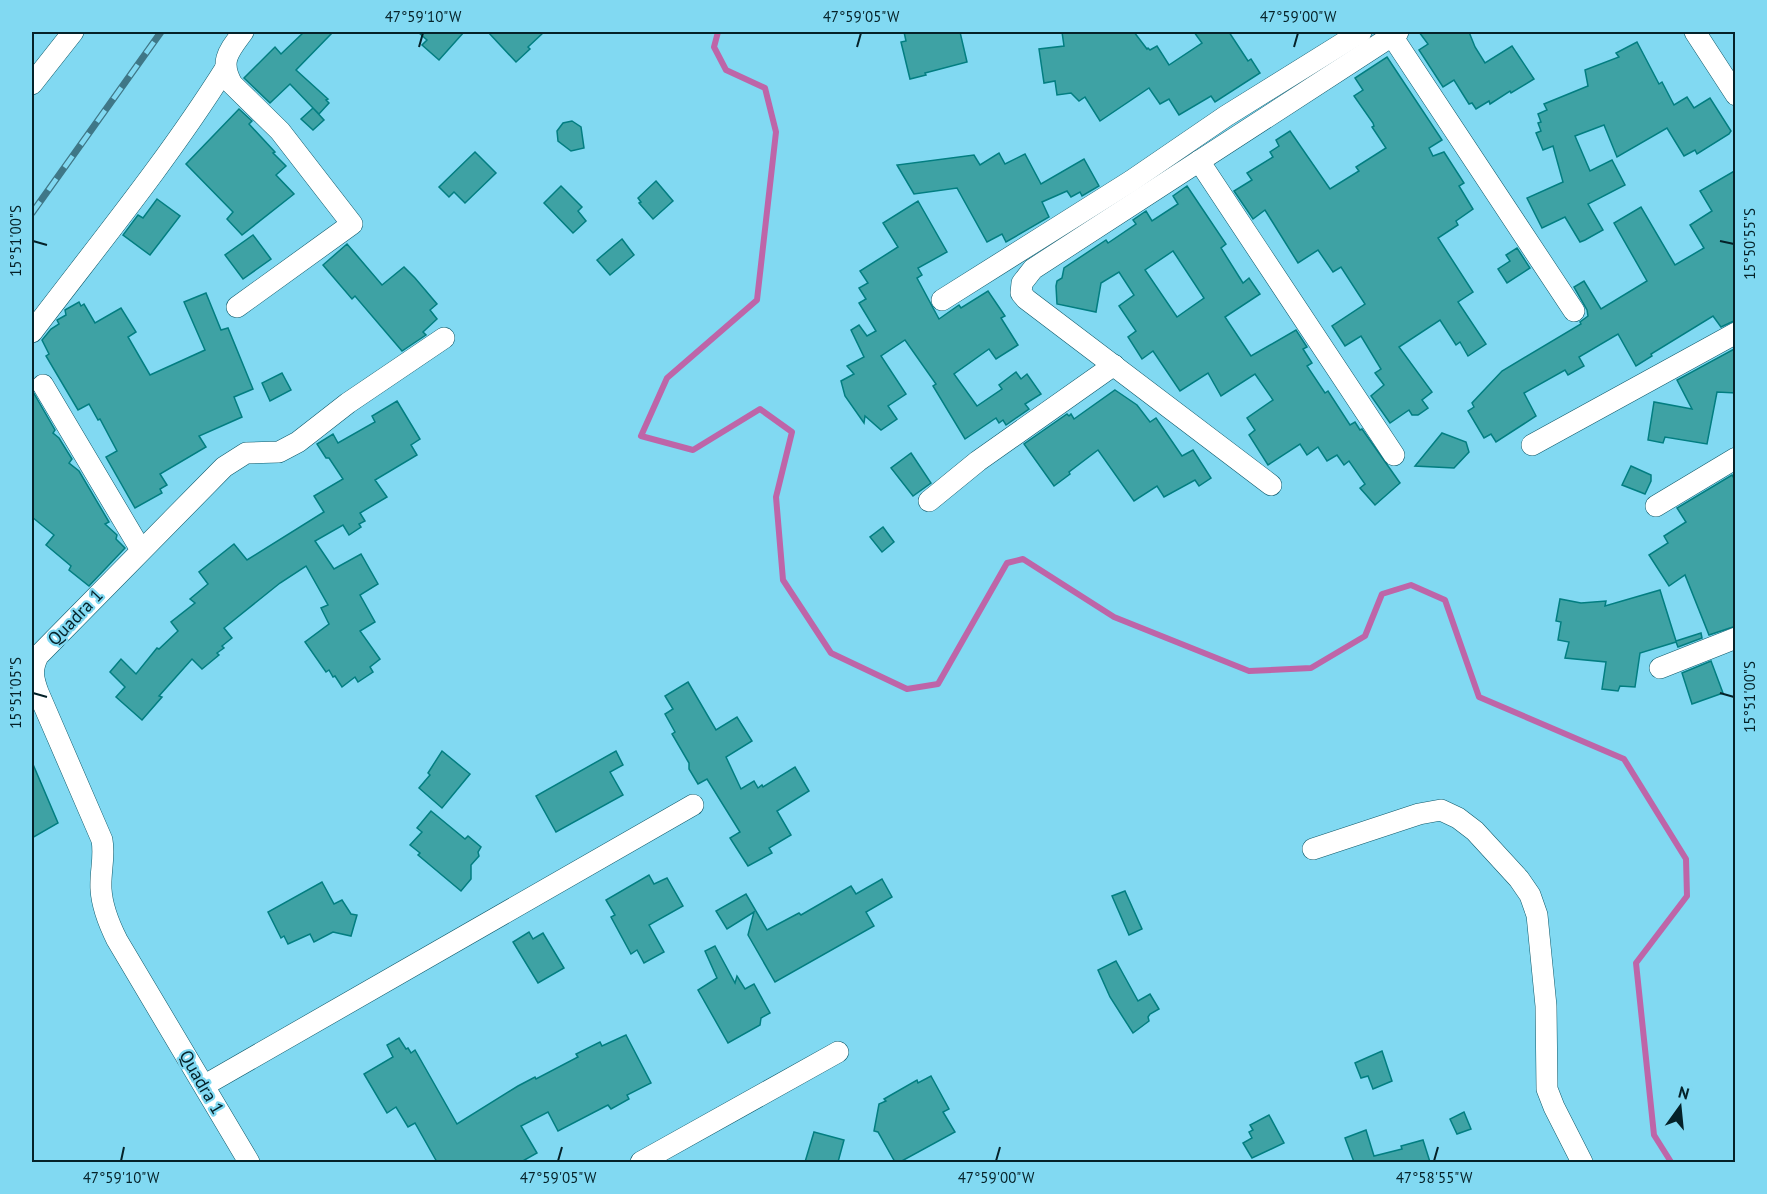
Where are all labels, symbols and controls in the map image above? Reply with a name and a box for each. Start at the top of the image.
text: 47°59'10"W [385,7,462,26]
text: 47°59'05"W [823,7,900,26]
text: 47°59'00"W [1260,7,1337,26]
text: 15°51'00"S [6,205,25,277]
text: 15°50'55"S [1740,208,1759,280]
street label: Quadra 1 [42,584,108,650]
text: 15°51'05"S [6,657,25,729]
text: 15°51'00"S [1740,661,1759,733]
street label: Quadra 1 [174,1046,230,1118]
north arrow [1650,1077,1710,1137]
text: N [1676,1081,1692,1104]
text: 47°59'10"W [83,1168,160,1187]
text: 47°59'05"W [520,1168,597,1187]
text: 47°59'00"W [958,1168,1035,1187]
text: 47°58'55"W [1396,1168,1473,1187]

